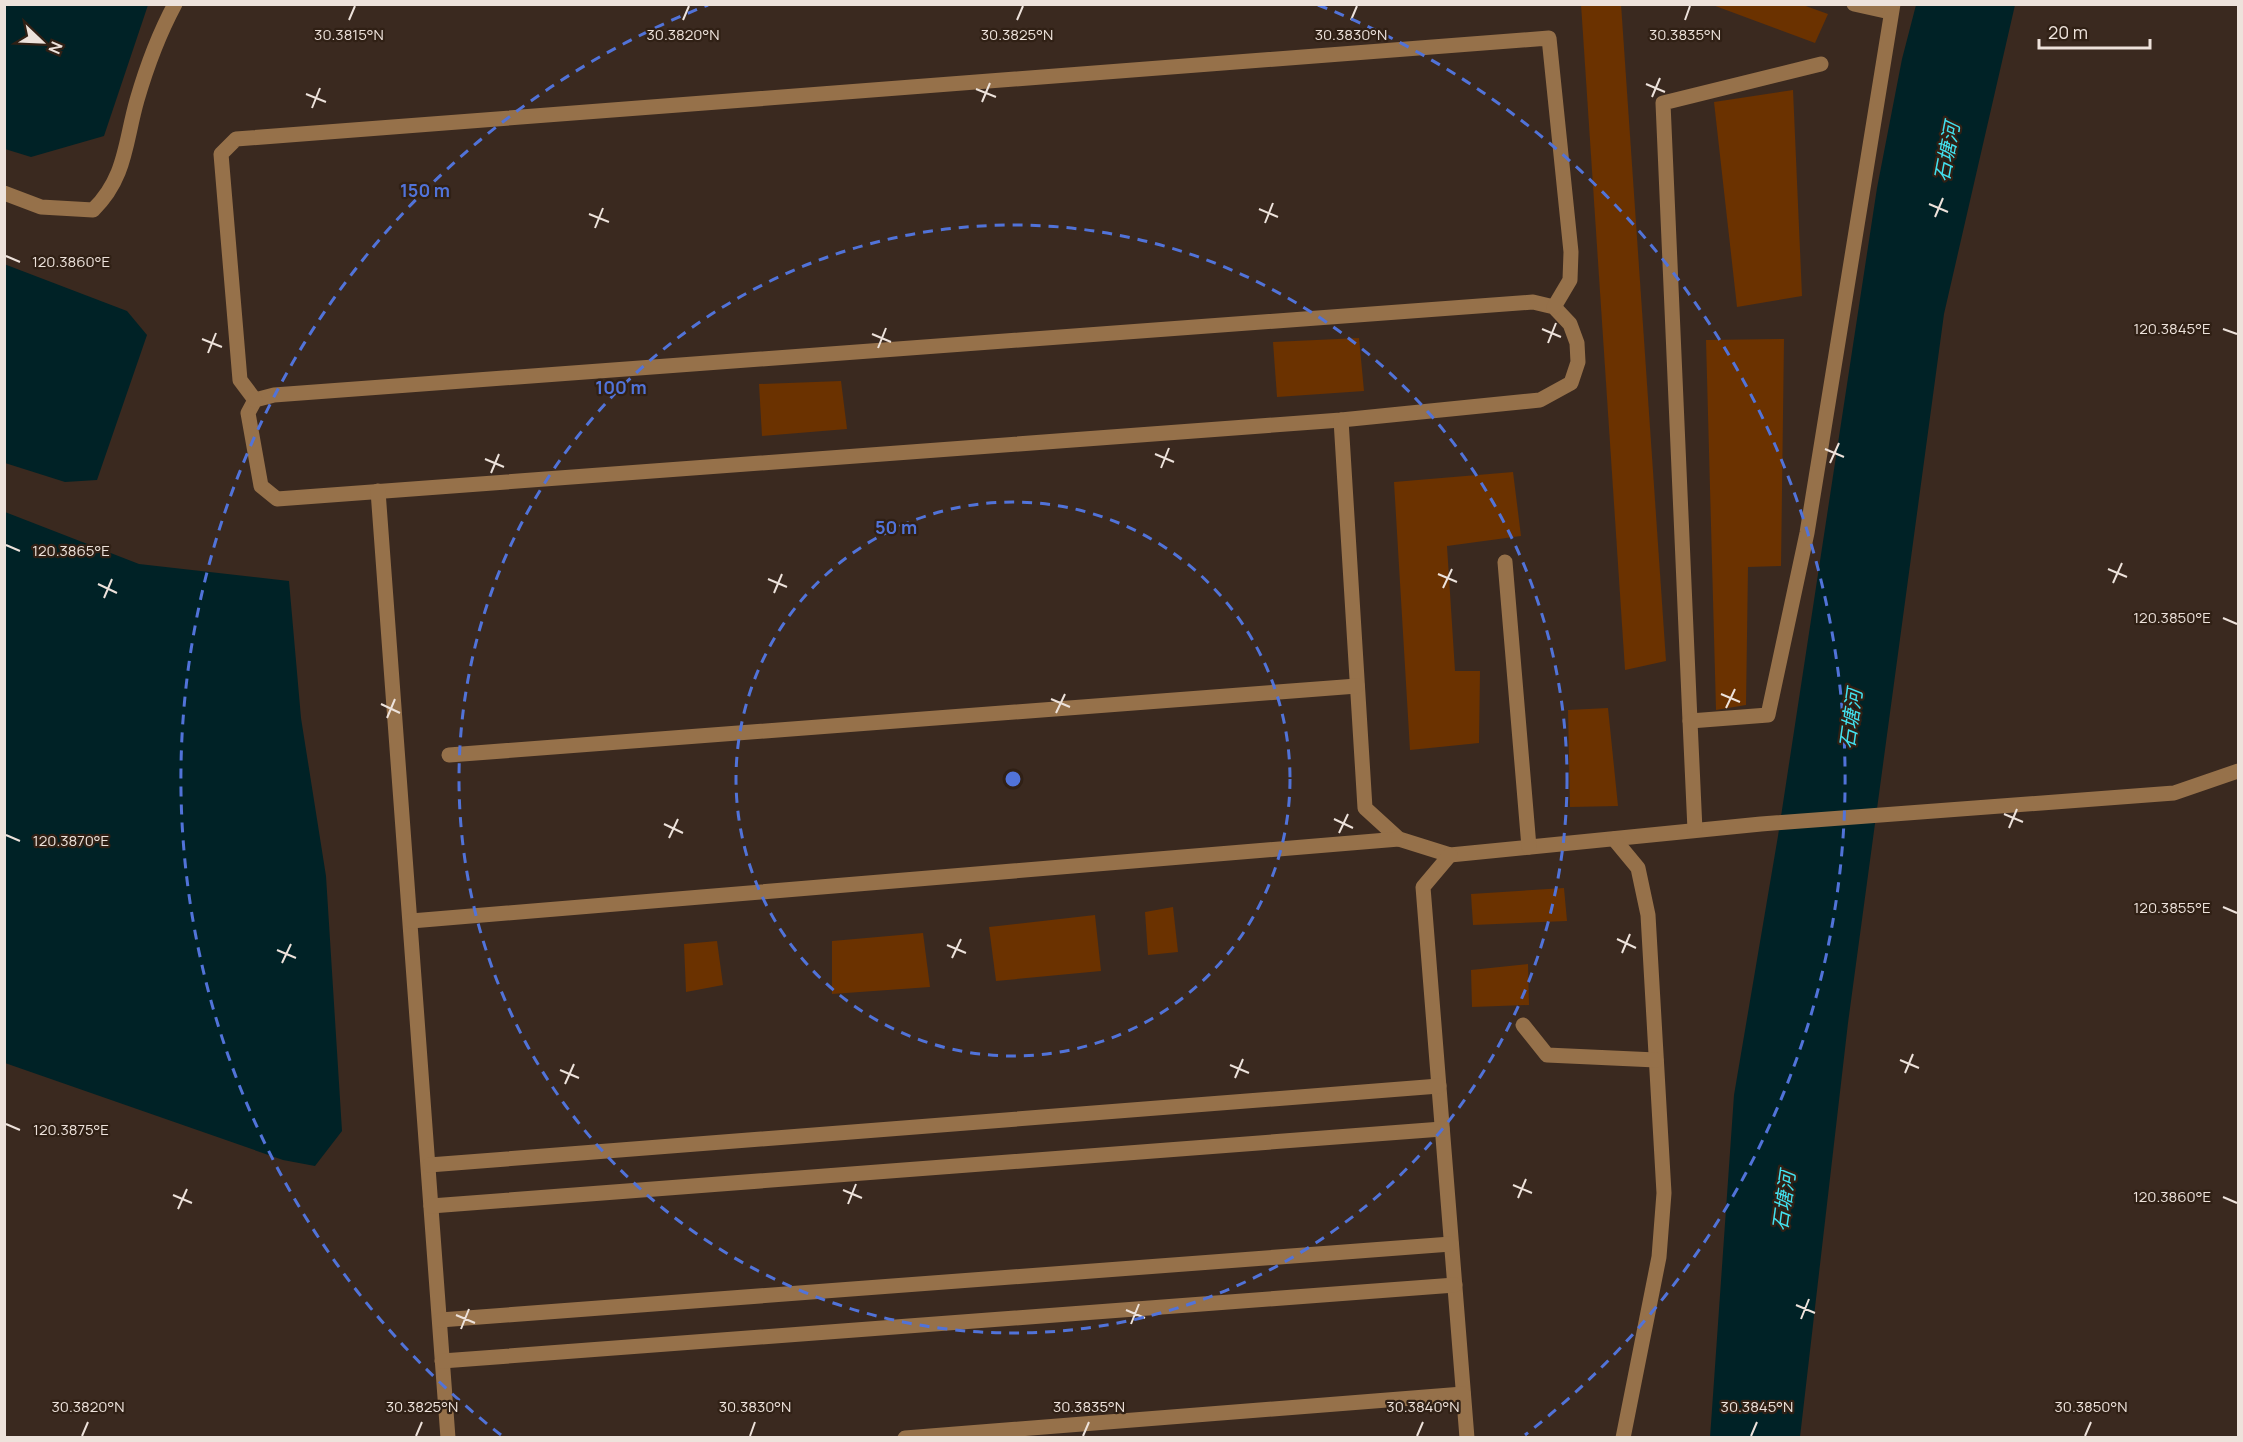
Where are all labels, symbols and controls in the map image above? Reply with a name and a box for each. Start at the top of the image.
north arrow [12,12,72,72]
scale bar [2039,12,2150,50]
text: 20 m [2048,20,2088,44]
text: 30.3815°N [314,24,384,45]
text: 30.3820°N [647,24,719,45]
text: 30.3825°N [981,24,1053,45]
text: 30.3830°N [1315,24,1387,45]
text: 30.3835°N [1649,24,1721,45]
text: N [43,38,68,57]
water label: 石塘河 [1928,116,1966,184]
text: 150 m [400,178,450,202]
text: 120.3860°E [32,251,110,272]
text: 120.3845°E [2133,318,2211,339]
text: 100 m [595,375,647,399]
text: 50 m [875,515,917,539]
text: 120.3865°E [32,540,110,561]
text: 120.3850°E [2133,607,2211,628]
water label: 石塘河 [1833,683,1869,751]
centre of rings [1003,769,1023,789]
text: 120.3870°E [33,830,109,851]
text: 120.3855°E [2134,897,2210,918]
text: 120.3875°E [33,1119,109,1140]
water label: 石塘河 [1766,1165,1802,1233]
text: 120.3860°E [2133,1186,2211,1207]
text: 30.3820°N [52,1396,124,1417]
text: 30.3825°N [386,1396,458,1417]
text: 30.3830°N [719,1396,791,1417]
text: 30.3835°N [1053,1396,1125,1417]
text: 30.3840°N [1386,1396,1460,1417]
text: 30.3845°N [1721,1396,1793,1417]
text: 30.3850°N [2054,1396,2128,1417]

